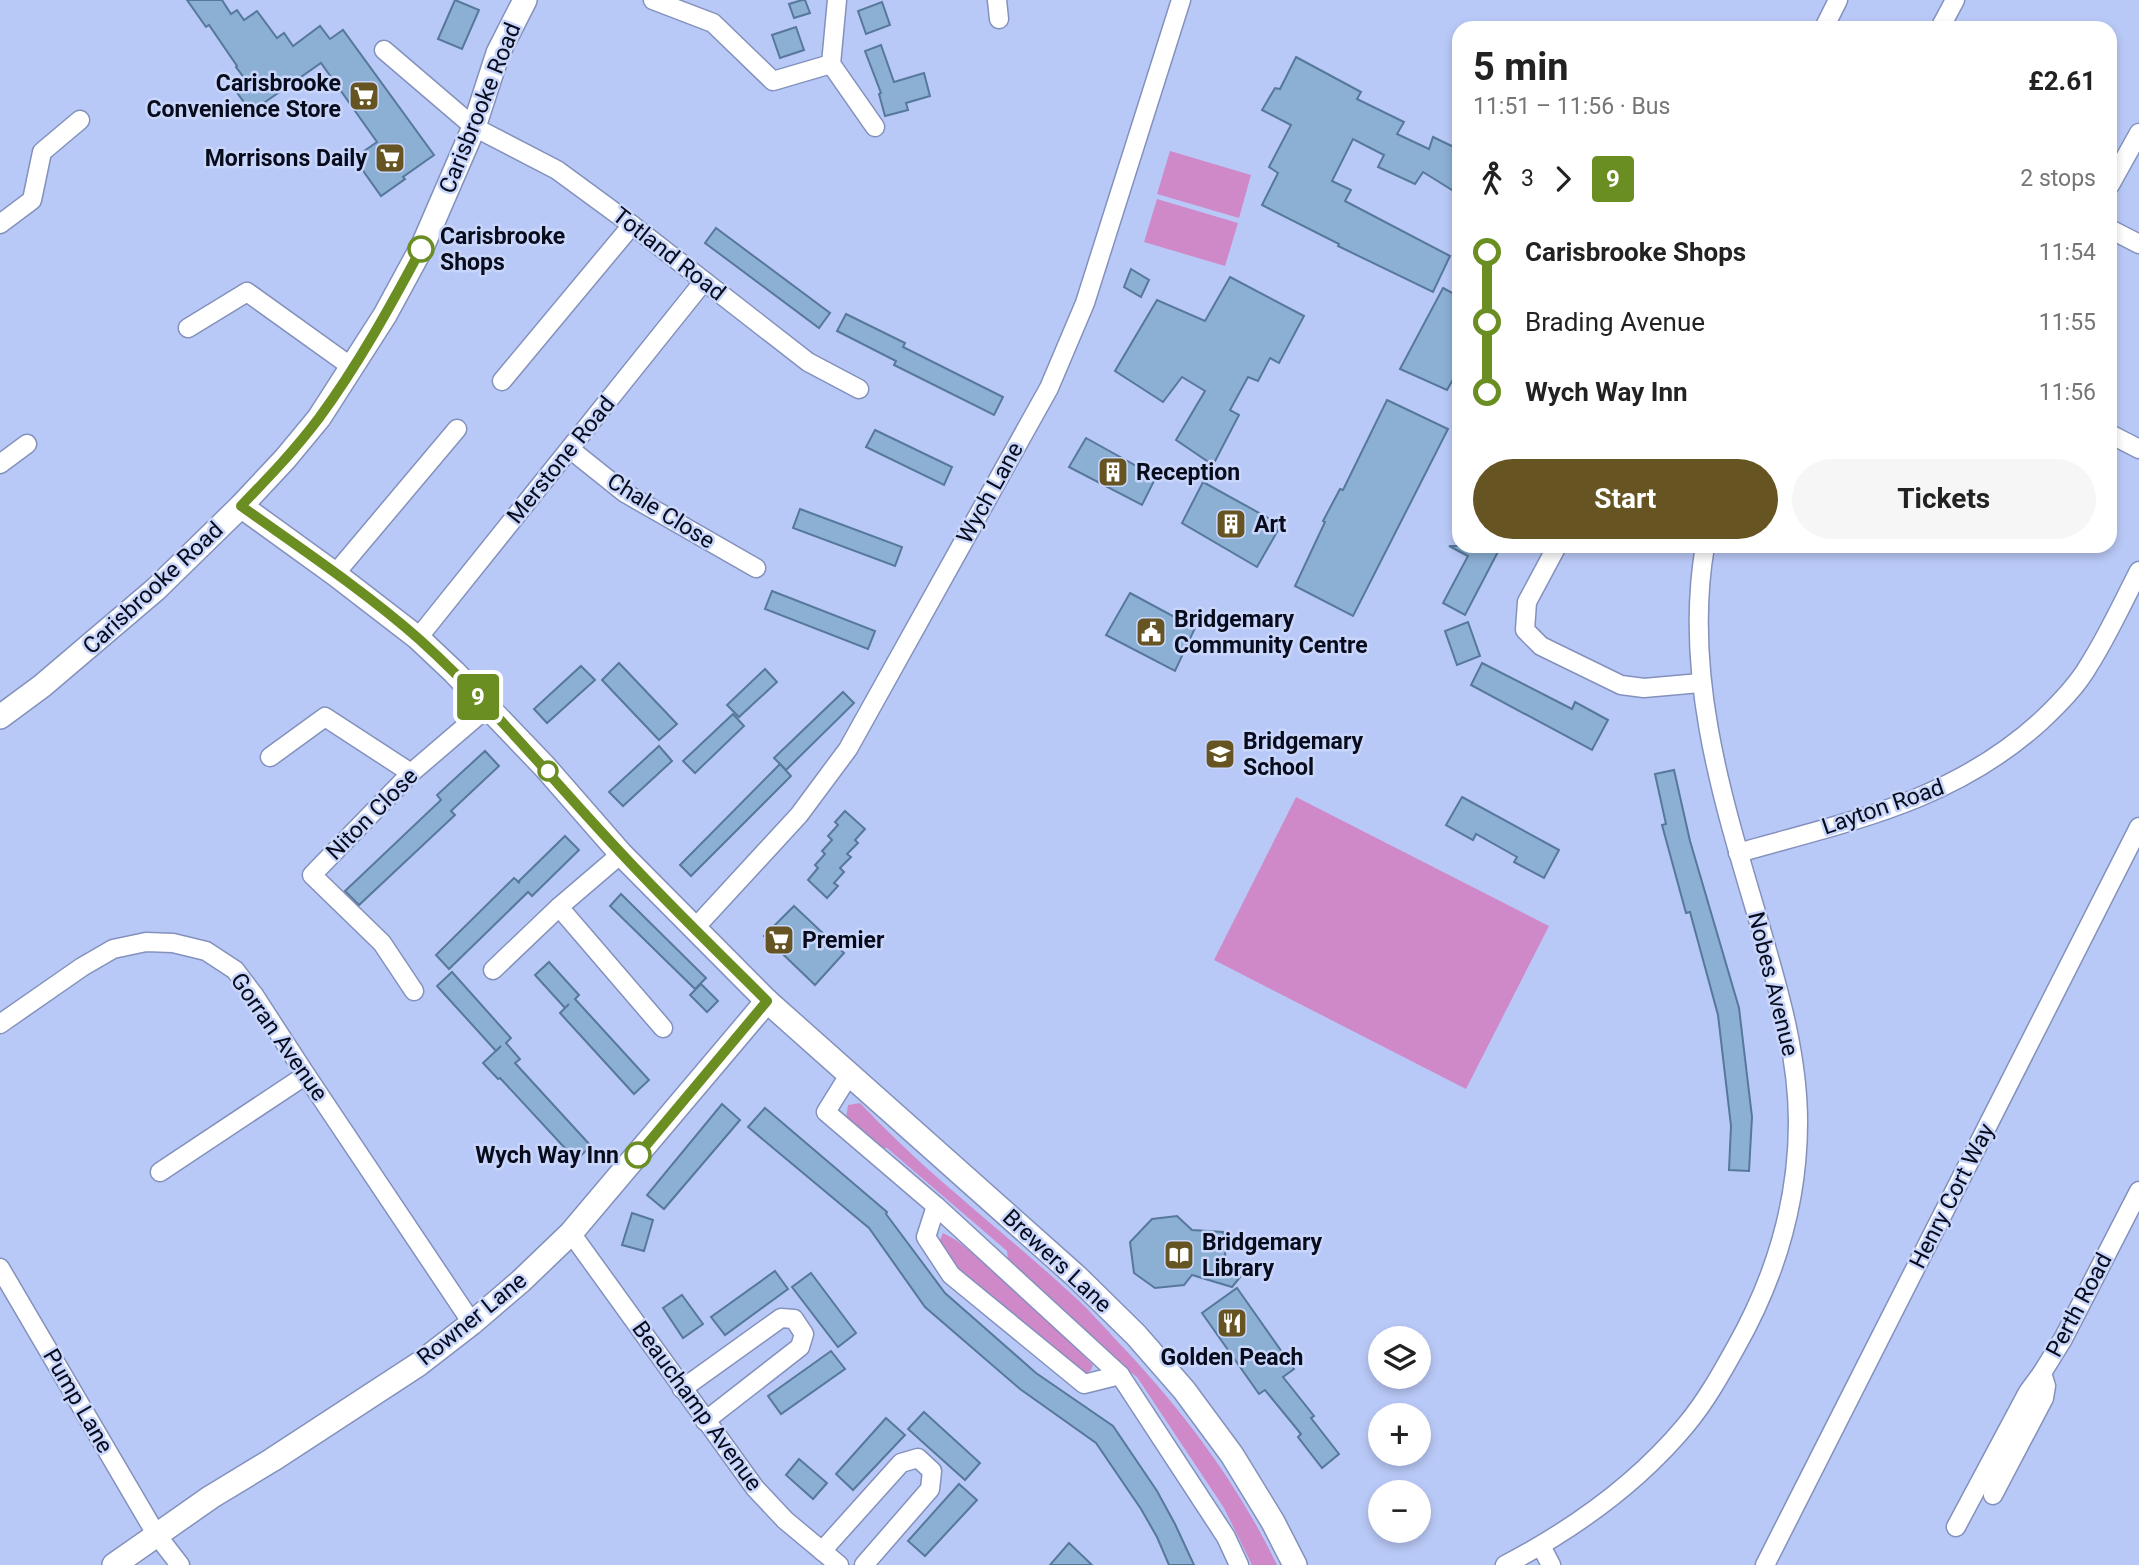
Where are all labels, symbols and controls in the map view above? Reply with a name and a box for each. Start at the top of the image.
street label: Carisbrooke Road [433,19,527,197]
text: 5 min [1473,45,1569,89]
text: £2.61 [2028,66,2096,96]
place label: Carisbrooke Convenience Store [146,70,341,123]
supermarket icon: Carisbrooke Convenience Store [347,79,381,113]
text: 11:51 – 11:56 · Bus [1473,93,1670,120]
supermarket icon: Morrisons Daily [373,141,407,175]
place label: Morrisons Daily [205,145,367,172]
icon: walk [1473,160,1511,198]
icon: forward [1544,160,1582,198]
text: 3 [1521,165,1534,192]
text: 9 [1606,165,1620,193]
text: 2 stops [2020,165,2096,192]
street label: Totland Road [607,202,731,306]
place label: Carisbrooke Shops [440,223,565,276]
marker: Carisbrooke Shops [408,236,434,262]
text: Carisbrooke Shops [1525,237,1746,267]
text: 11:54 [2039,239,2096,266]
text: Brading Avenue [1525,307,1705,337]
text: 11:55 [2039,309,2096,336]
text: Wych Way Inn [1525,377,1688,407]
text: 11:56 [2039,379,2096,406]
street label: Merstone Road [502,391,620,529]
street label: Wych Lane [951,438,1029,548]
building icon: Reception [1096,455,1130,489]
place label: Reception [1136,459,1240,486]
button: Start [1473,459,1778,539]
button: Tickets [1792,459,2096,539]
street label: Chale Close [602,467,720,555]
building icon: Art [1214,507,1248,541]
place label: Art [1254,511,1286,538]
street label: Carisbrooke Road [77,516,229,660]
place label: Bridgemary Community Centre [1174,606,1368,659]
public building icon: Bridgemary Community Centre [1134,615,1168,649]
line badge: 9 [455,674,501,720]
text: 9 [471,683,485,711]
place label: Bridgemary School [1243,728,1364,781]
school or university icon: Bridgemary School [1203,737,1237,771]
unlabelled marker [538,761,558,781]
street label: Niton Close [321,763,423,865]
street label: Layton Road [1818,774,1948,840]
street label: Nobes Avenue [1742,909,1804,1059]
supermarket icon: Premier [762,923,796,957]
place label: Premier [802,927,885,954]
street label: Gorran Avenue [225,968,333,1106]
street label: Henry Cort Way [1904,1119,2000,1273]
place label: Wych Way Inn [475,1142,619,1169]
marker: Wych Way Inn [625,1142,651,1168]
street label: Brewers Lane [997,1204,1117,1318]
place label: Bridgemary Library [1202,1229,1323,1282]
library icon: Bridgemary Library [1162,1238,1196,1272]
street label: Perth Road [2040,1249,2118,1361]
street label: Rowner Lane [412,1267,532,1371]
restaurant icon: Golden Peach [1215,1306,1249,1340]
street label: Beauchamp Avenue [626,1316,768,1496]
map controls [1368,1326,1431,1543]
button: layers [1368,1326,1431,1389]
street label: Pump Lane [37,1344,119,1458]
place label: Golden Peach [1161,1344,1304,1371]
button: + [1368,1403,1431,1466]
button: − [1368,1480,1431,1543]

